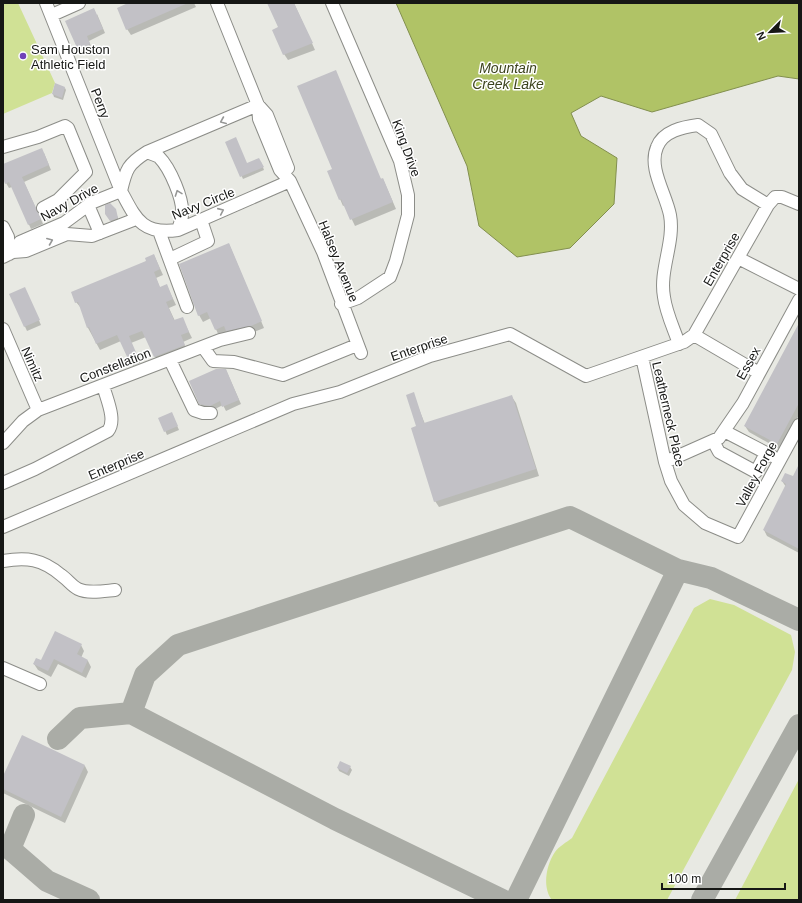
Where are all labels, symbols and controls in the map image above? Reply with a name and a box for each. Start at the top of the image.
north arrow [750,12,790,52]
text: N [754,30,768,42]
place label: Sam Houston Athletic Field [31,42,110,72]
marker: Sam Houston Athletic Field [18,51,28,61]
water label: Mountain Creek Lake [472,60,544,92]
street label: Perry [88,86,113,121]
one-way arrow [219,116,226,124]
street label: King Drive [389,117,424,179]
street label: Navy Drive [38,180,101,224]
street label: Navy Circle [170,184,237,223]
one-way arrow [174,189,183,196]
one-way arrow [218,208,225,216]
street label: Halsey Avenue [315,218,362,304]
street label: Enterprise [700,230,743,289]
one-way arrow [47,237,54,245]
street label: Enterprise [389,331,450,364]
street label: Essex [733,344,764,382]
street label: Nimitz [18,345,47,384]
street label: Constellation [77,345,153,386]
street label: Leatherneck Place [649,360,688,468]
street label: Valley Forge [733,439,780,510]
street label: Enterprise [86,446,146,483]
scale bar [662,865,785,891]
text: 100 m [668,872,701,886]

